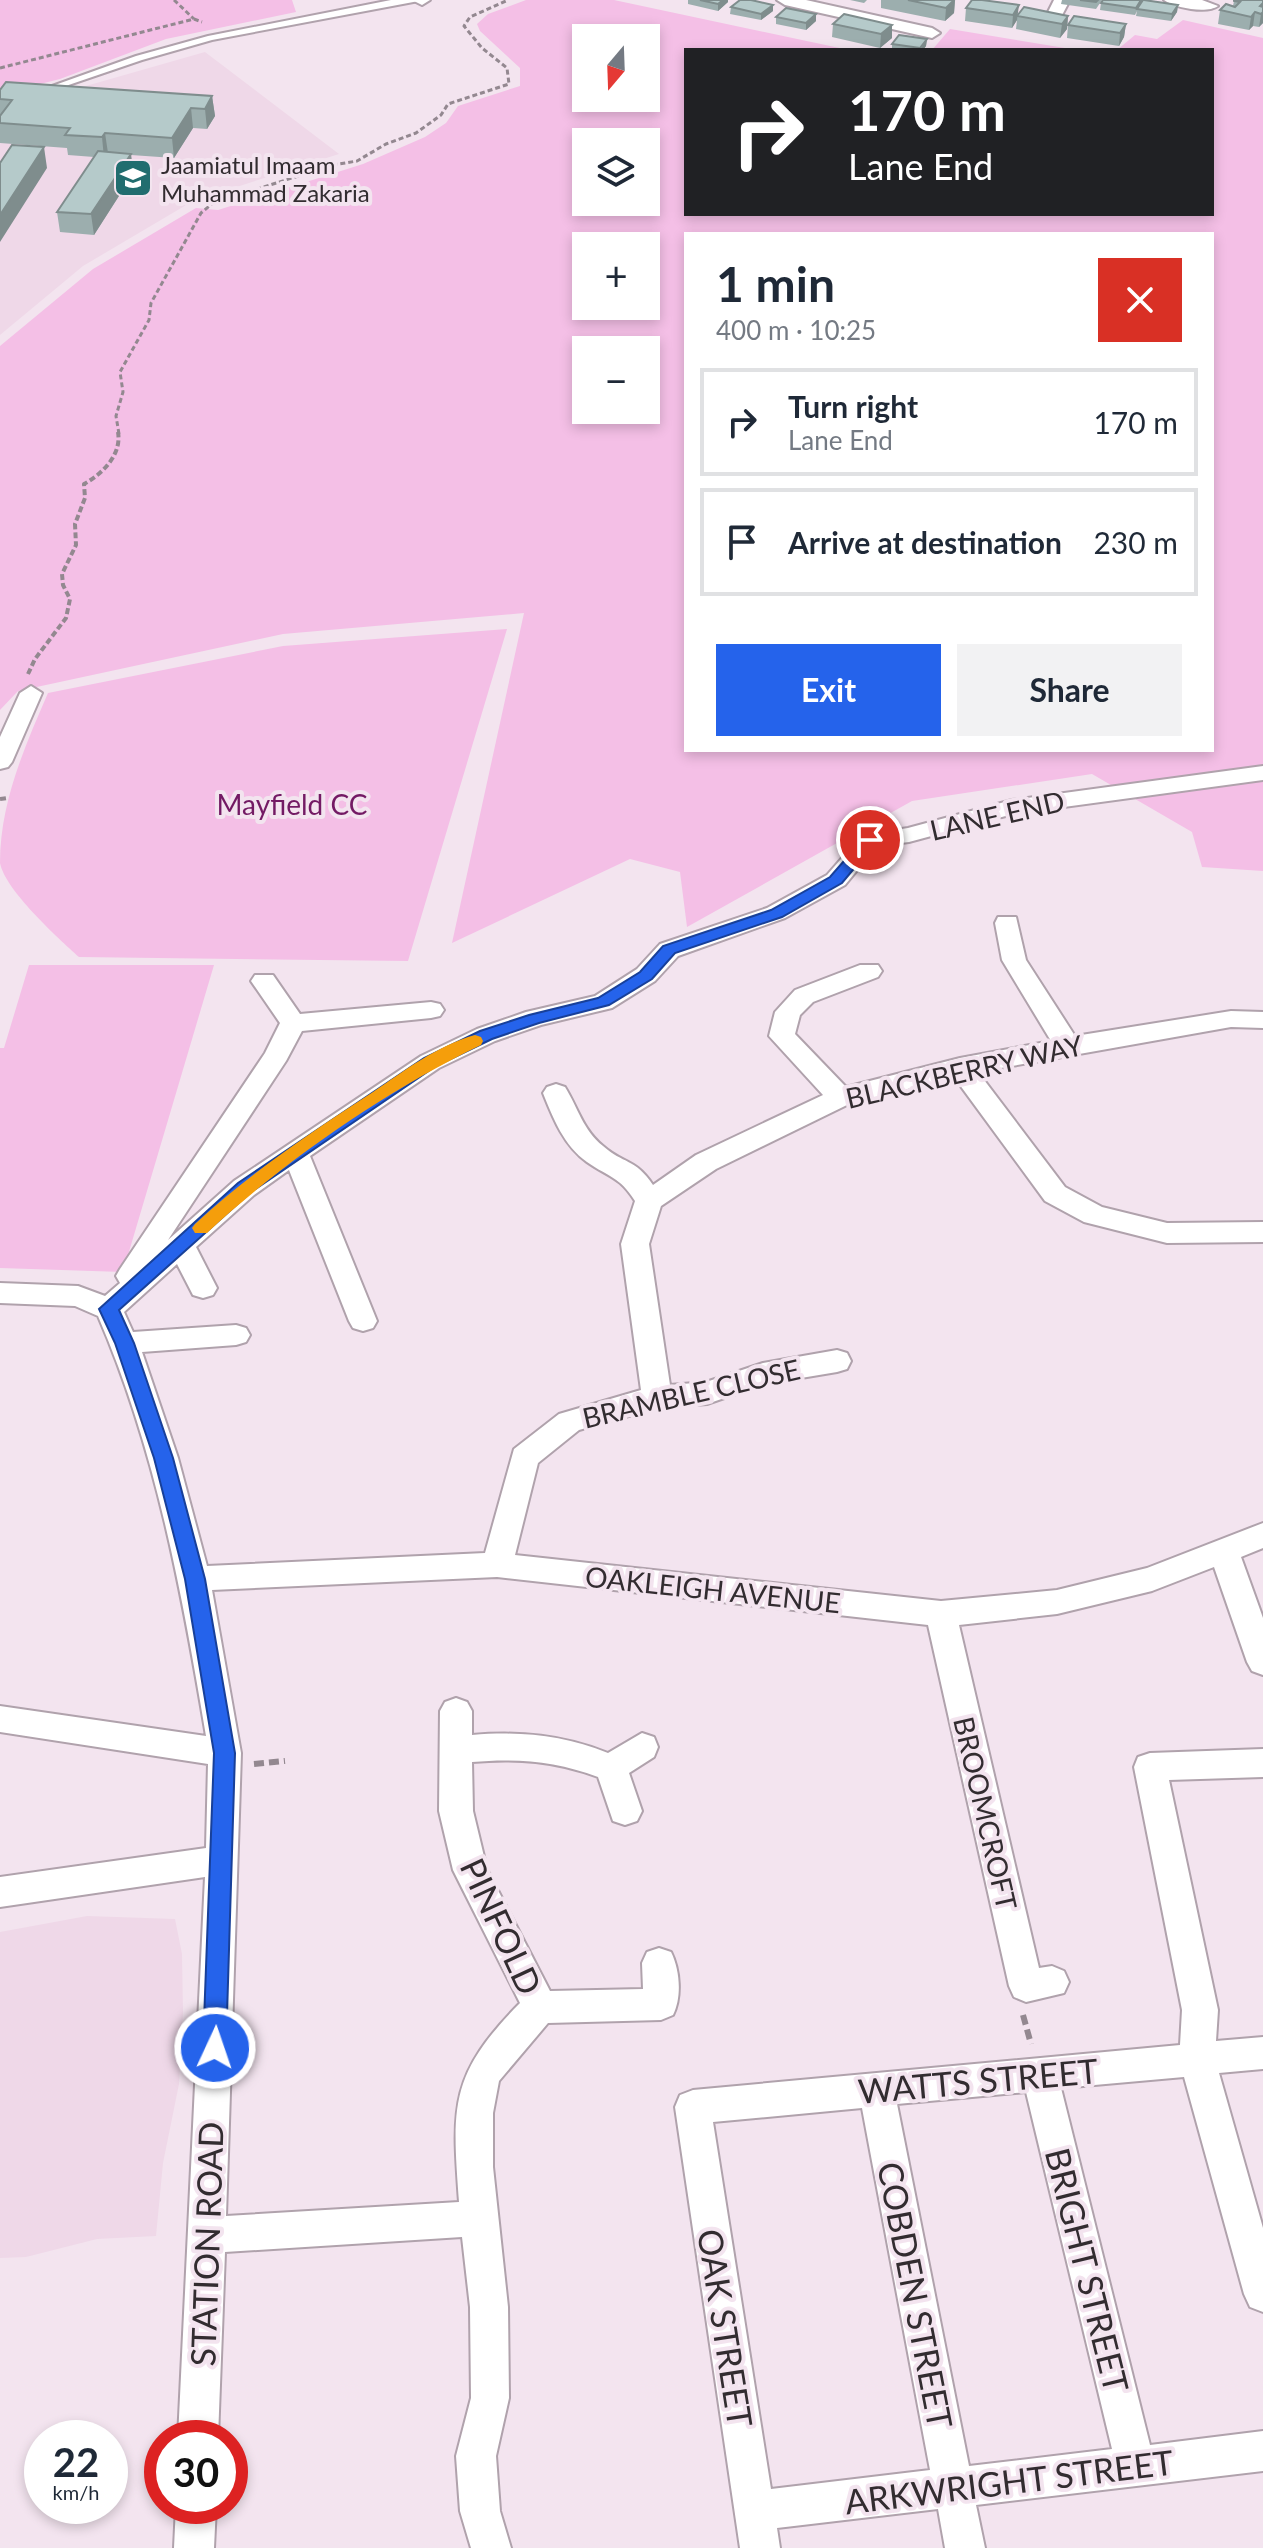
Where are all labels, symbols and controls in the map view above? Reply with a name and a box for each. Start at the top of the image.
north arrow [572,24,660,112]
map controls [572,24,660,424]
text: 170 m [848,76,1006,143]
icon: right [716,80,820,184]
button: layers [572,128,660,216]
text: Lane End [848,144,993,188]
place label: Jaamiatul Imaam Muhammad Zakaria [161,150,370,207]
school or university icon: Jaamiatul Imaam Muhammad Zakaria [112,157,154,199]
button: + [572,232,660,320]
text: 1 min [716,255,835,312]
button: close [1098,258,1182,342]
text: 400 m · 10:25 [716,314,876,346]
button: − [572,336,660,424]
text: Turn right [788,388,918,424]
icon: right [720,400,764,444]
text: 170 m [1093,404,1178,440]
text: Lane End [788,424,893,456]
icon: arrive [720,520,764,564]
text: Arrive at destination [788,524,1062,560]
text: 230 m [1093,524,1178,560]
button: Exit [716,644,941,736]
button: Share [957,644,1182,736]
street label: LANE END [926,783,1068,847]
park label: Mayfield CC [217,787,368,821]
pin [836,806,904,874]
icon: arrive [848,818,892,862]
street label: BLACKBERRY WAY [842,1027,1086,1115]
street label: BRAMBLE CLOSE [579,1351,803,1435]
street label: OAKLEIGH AVENUE [584,1559,842,1619]
street label: BROOMCROFT [947,1713,1025,1913]
street label: PINFOLD [453,1851,551,2001]
position arrow [173,2006,257,2090]
street label: WATTS STREET [856,2049,1100,2111]
street label: STATION ROAD [181,2121,231,2367]
street label: BRIGHT STREET [1038,2143,1138,2397]
street label: COBDEN STREET [870,2158,962,2432]
street label: OAK STREET [690,2226,762,2430]
speed limit sign: 30 [144,2420,248,2524]
text: 22 [53,2438,99,2486]
street label: ARKWRIGHT STREET [842,2441,1176,2521]
text: km/h [53,2480,99,2504]

